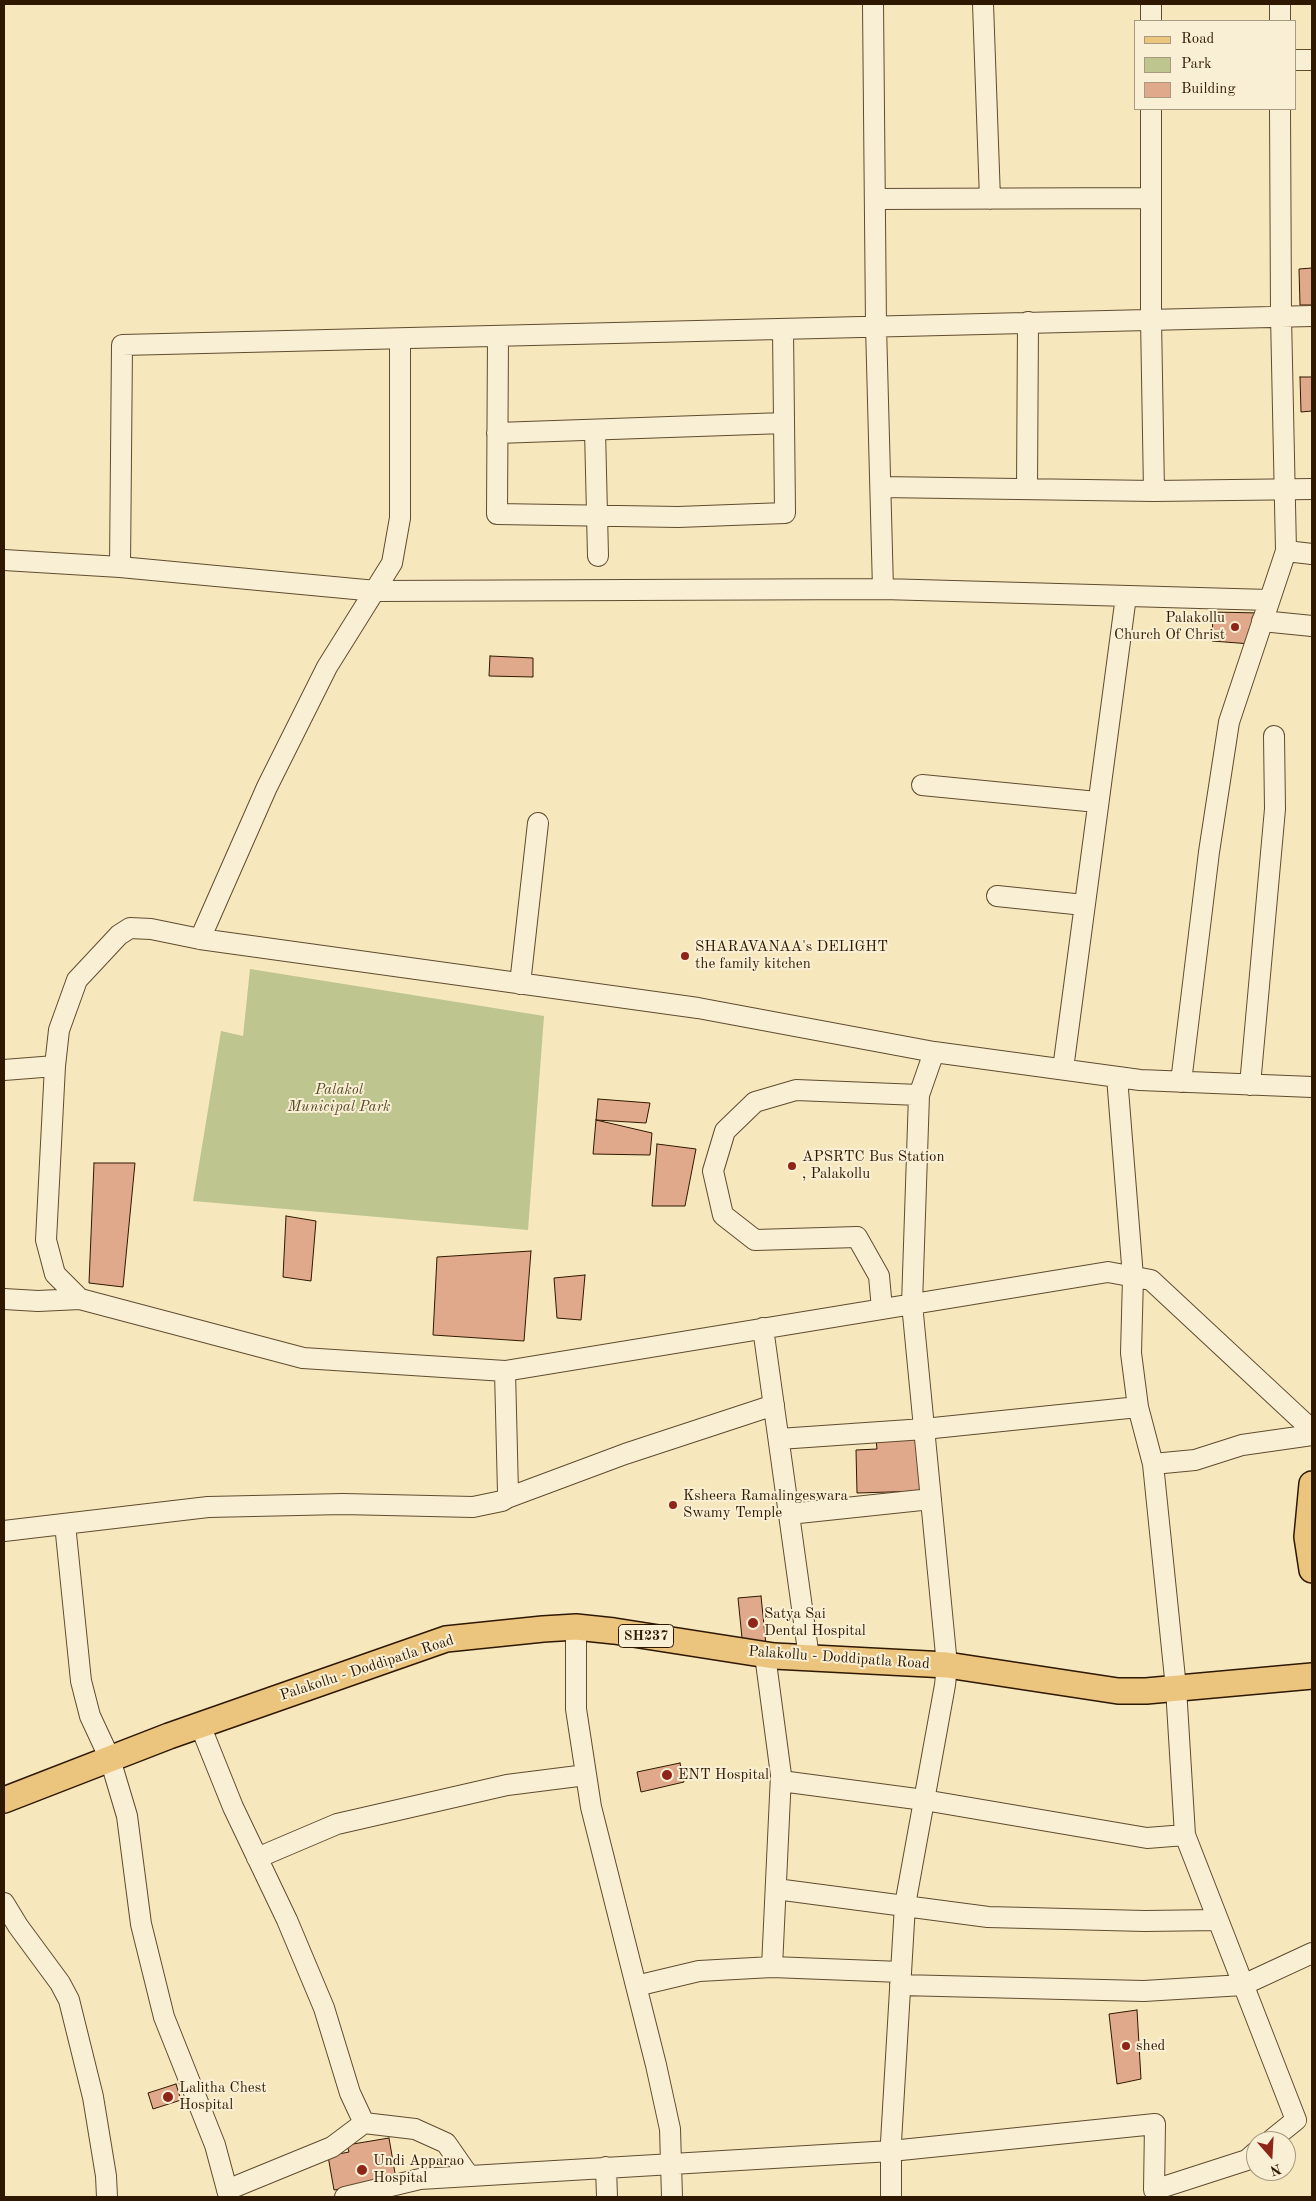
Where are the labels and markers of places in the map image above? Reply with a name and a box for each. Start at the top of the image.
place label: Palakollu Church Of Christ [1114,609,1225,644]
marker: Palakollu Church Of Christ [1229,621,1241,633]
place label: SHARAVANAA's DELIGHT the family kitchen [695,938,888,973]
marker: SHARAVANAA's DELIGHT the family kitchen [679,950,691,962]
place label: APSRTC Bus Station , Palakollu [802,1148,945,1183]
marker: APSRTC Bus Station , Palakollu [786,1160,798,1172]
place label: Ksheera Ramalingeswara Swamy Temple [683,1487,848,1522]
marker: Ksheera Ramalingeswara Swamy Temple [667,1499,679,1511]
place label: Satya Sai Dental Hospital [764,1605,866,1640]
marker: Satya Sai Dental Hospital [746,1616,760,1630]
place label: ENT Hospital [678,1766,769,1784]
marker: ENT Hospital [660,1768,674,1782]
place label: shed [1136,2037,1165,2055]
marker: shed [1120,2040,1132,2052]
place label: Lalitha Chest Hospital [179,2079,266,2114]
marker: Lalitha Chest Hospital [161,2090,175,2104]
place label: Undi Apparao Hospital [373,2152,464,2187]
marker: Undi Apparao Hospital [355,2163,369,2177]

